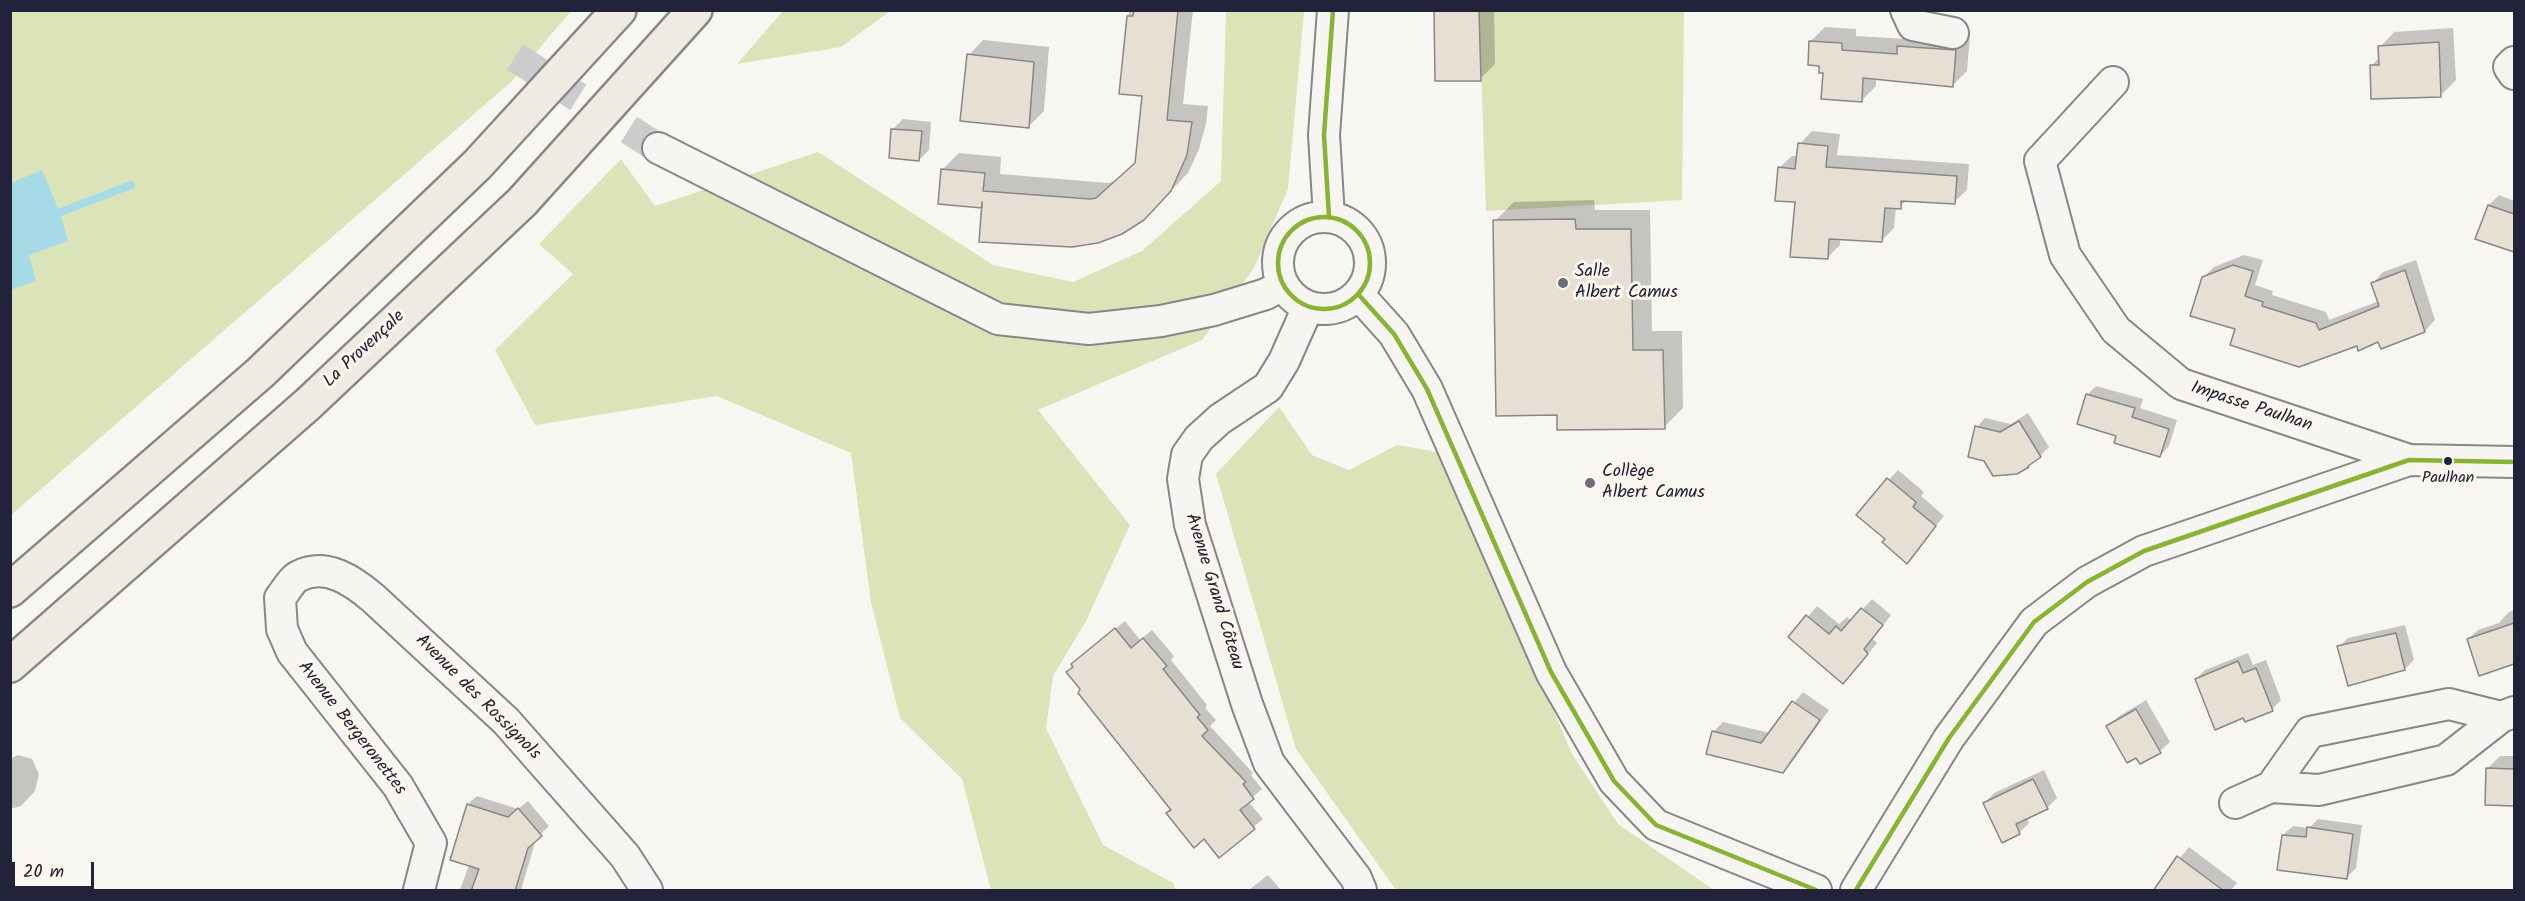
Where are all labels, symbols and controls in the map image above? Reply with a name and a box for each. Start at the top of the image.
place label: Salle Albert Camus [1575,262,1678,304]
marker: Salle Albert Camus [1556,276,1570,290]
street label: La Provençale [320,307,410,393]
street label: Impasse Paulhan [2187,378,2315,438]
marker: Paulhan [2442,455,2454,467]
place label: Collège Albert Camus [1602,462,1705,504]
place label: Paulhan [2422,469,2474,489]
marker: Collège Albert Camus [1583,476,1597,490]
street label: Avenue Grand Côteau [1179,511,1247,673]
street label: Avenue des Rossignols [410,631,544,765]
street label: Avenue Bergeronettes [292,658,410,800]
scale bar [15,850,98,888]
text: 20 m [23,858,64,887]

